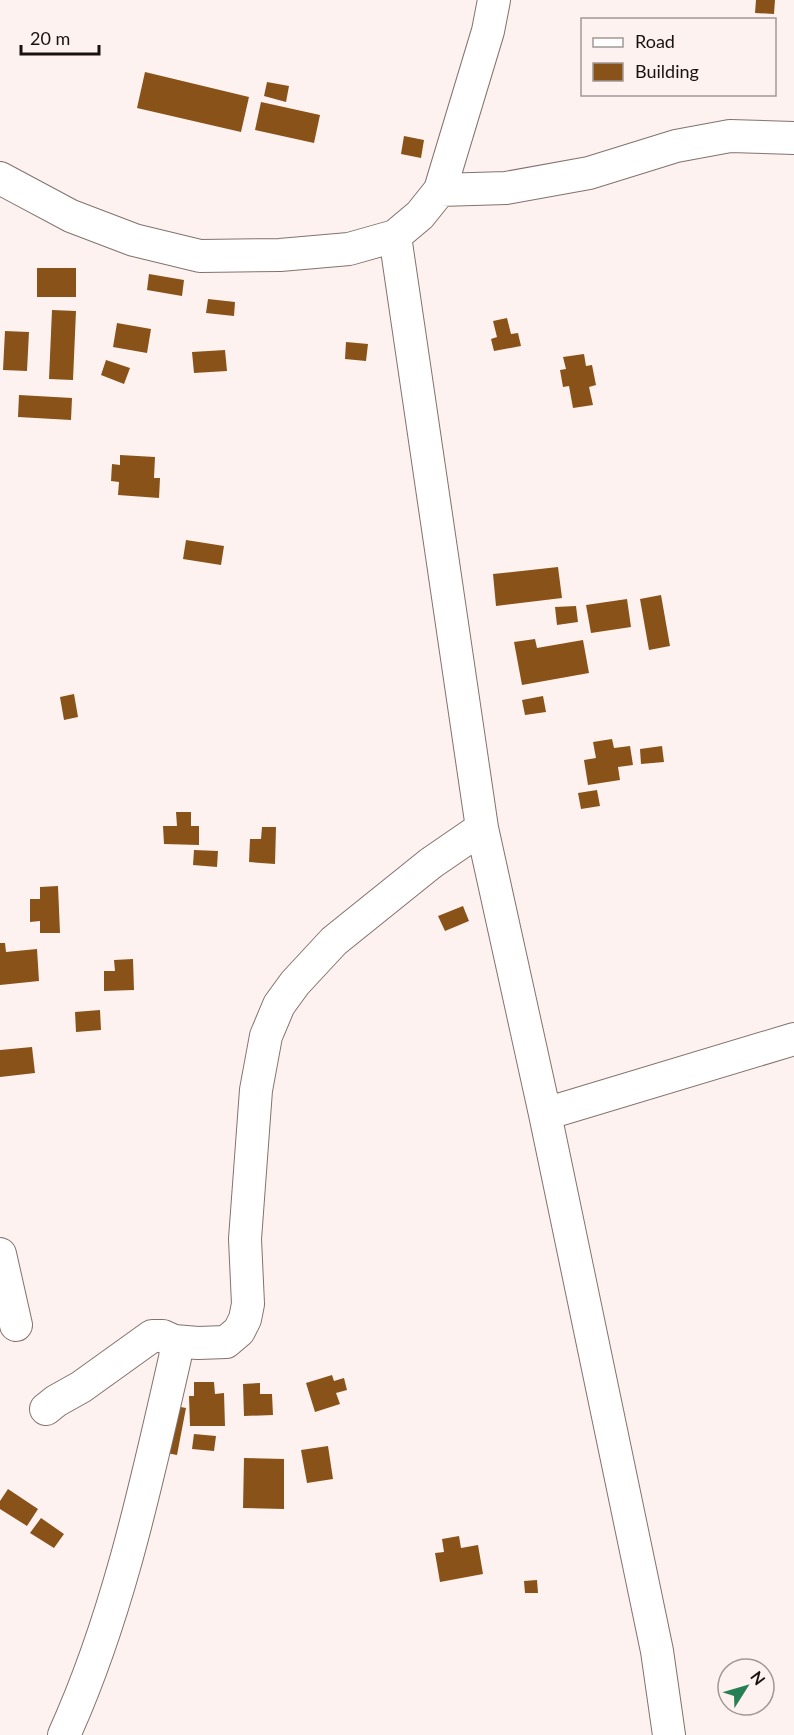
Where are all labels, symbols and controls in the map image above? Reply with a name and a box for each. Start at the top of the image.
scale bar [21,18,99,56]
legend [581,18,776,96]
text: 20 m [30,27,70,49]
text: Road [635,30,675,52]
text: Building [635,60,699,82]
north arrow [716,1657,776,1717]
text: N [747,1667,770,1688]

